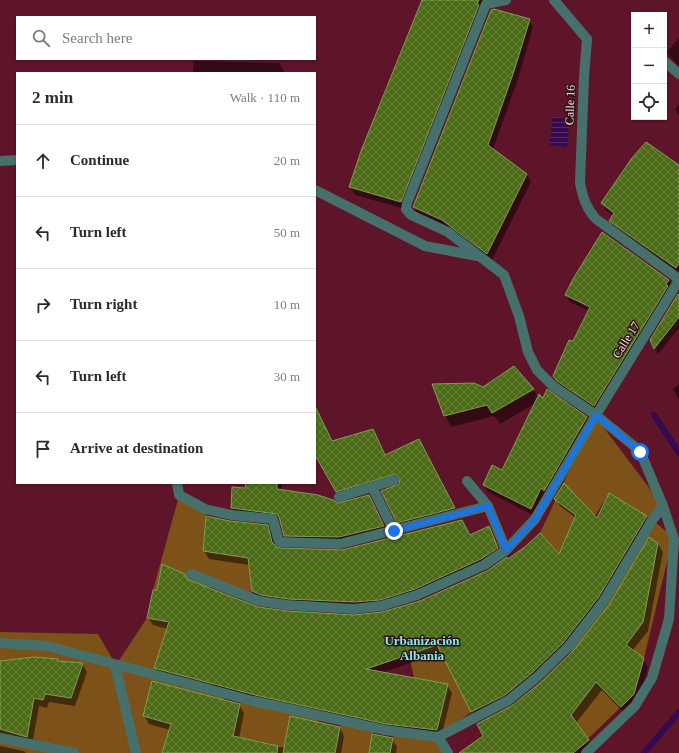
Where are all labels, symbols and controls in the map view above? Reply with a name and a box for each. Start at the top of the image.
map controls [631,12,667,120]
button: + [631,12,667,48]
search box [16,16,316,60]
icon: search [30,27,52,49]
text: Search here [62,30,132,46]
button: − [631,48,667,84]
button: locate [631,84,667,120]
street label: Calle 16 [562,85,578,125]
text: 2 min [32,88,73,107]
text: Walk · 110 m [230,90,300,105]
icon: ahead [32,150,54,172]
text: Continue [70,152,129,168]
text: 20 m [274,153,300,168]
icon: left [32,222,54,244]
text: Turn left [70,224,127,240]
text: 50 m [274,225,300,240]
icon: right [32,294,54,316]
text: Turn right [70,296,137,312]
text: 10 m [274,297,300,312]
street label: Calle 17 [609,319,643,361]
icon: left [32,366,54,388]
text: Turn left [70,368,127,384]
text: 30 m [274,369,300,384]
icon: arrive [32,438,54,460]
text: Arrive at destination [70,440,203,456]
route start [631,443,649,461]
route end [385,522,403,540]
district label: Urbanización Albania [384,633,460,663]

